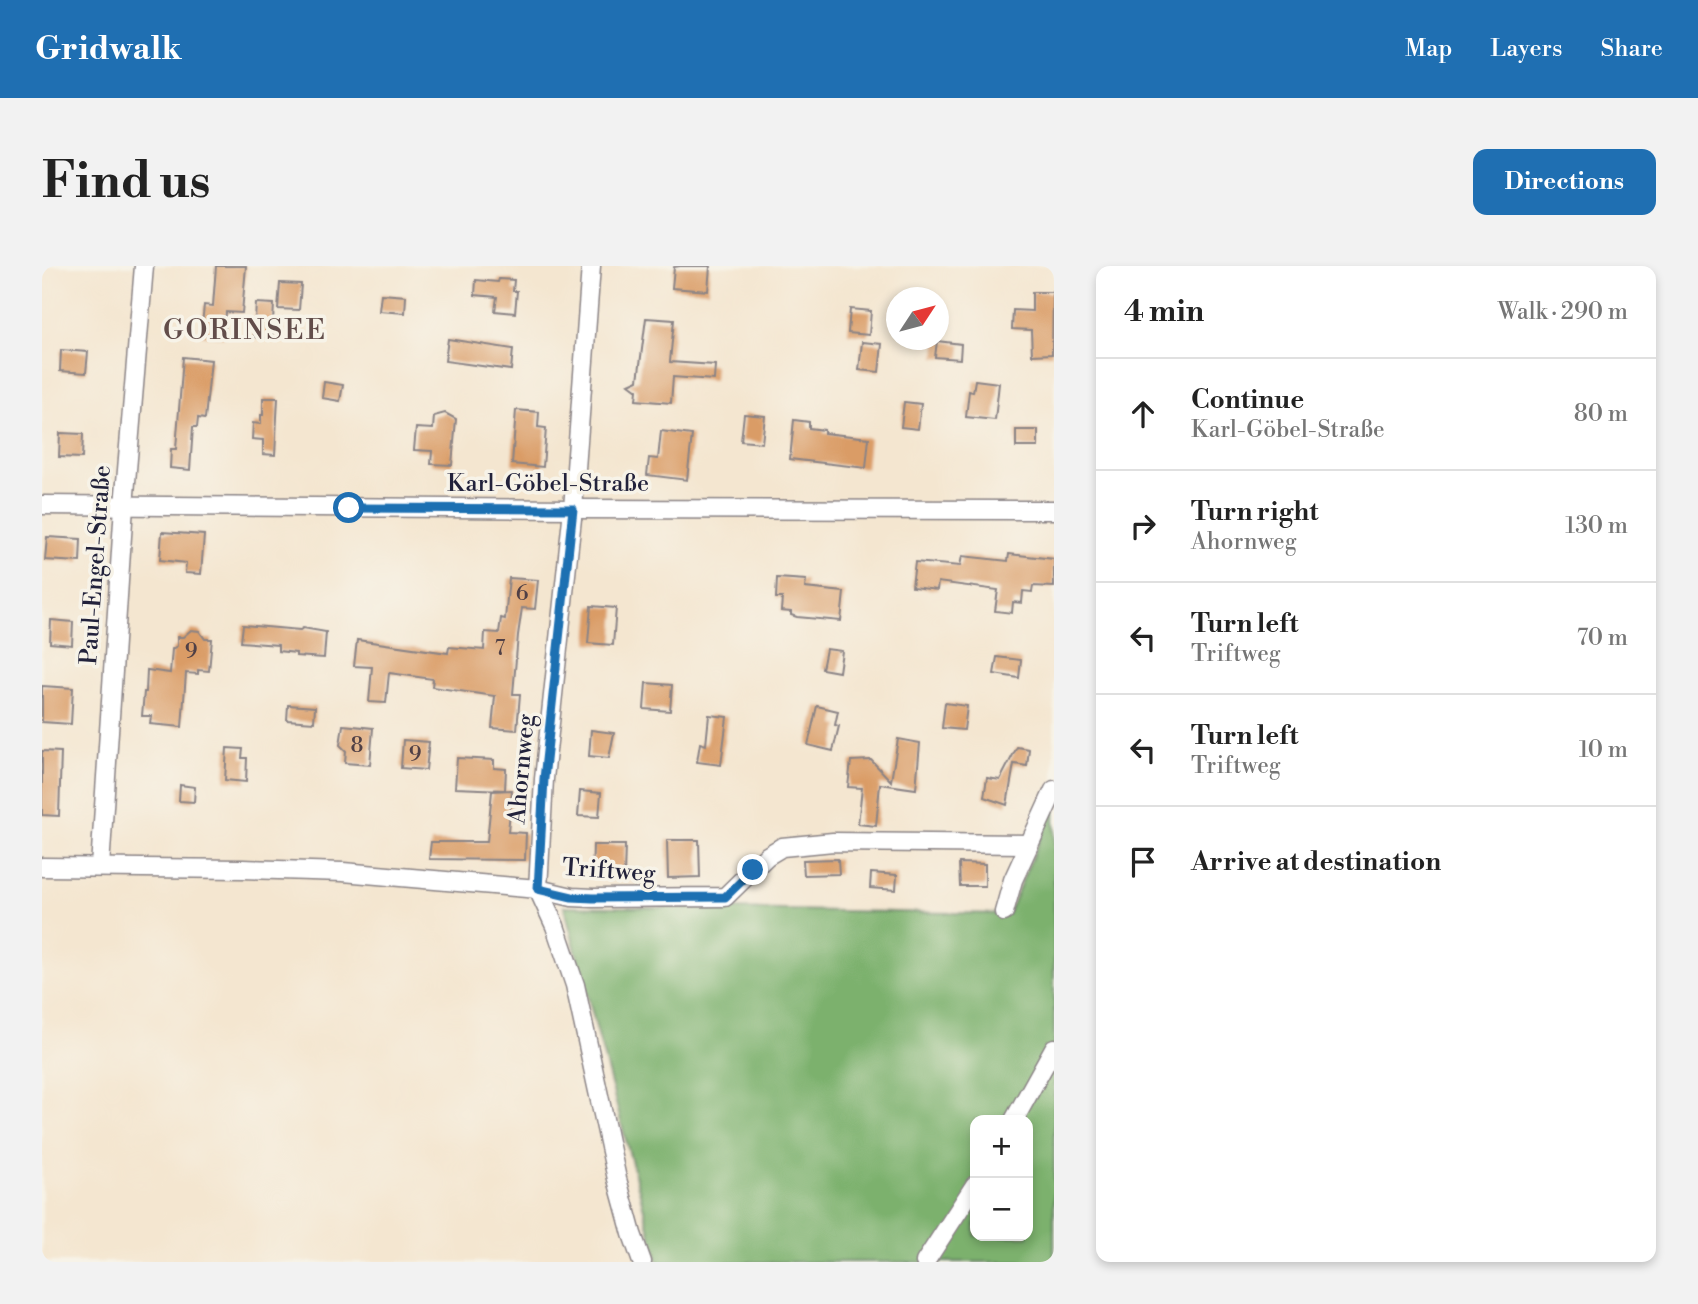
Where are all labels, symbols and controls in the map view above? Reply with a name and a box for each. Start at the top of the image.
text: Gridwalk [35,29,182,70]
text: Map [1405,34,1452,64]
text: Layers [1490,34,1562,64]
text: Share [1600,34,1663,64]
button: Directions [1473,149,1656,215]
text: Find us [42,152,211,213]
north arrow [886,287,949,350]
text: 4 min [1124,293,1204,331]
text: Walk · 290 m [1498,298,1628,326]
district label: GORINSEE [163,313,327,348]
text: Continue [1191,384,1304,416]
icon: ahead [1124,395,1162,433]
text: 80 m [1574,400,1628,428]
text: Karl-Göbel-Straße [1191,416,1385,444]
street label: Paul-Engel-Straße [74,464,118,666]
street label: Karl-Göbel-Straße [447,469,649,499]
route start [333,492,364,523]
text: Turn right [1191,496,1319,528]
icon: right [1124,507,1162,545]
text: 130 m [1565,512,1628,540]
text: Ahornweg [1191,528,1297,556]
house number: 6 [516,581,529,607]
text: Turn left [1191,608,1299,640]
icon: left [1124,619,1162,657]
text: 70 m [1577,624,1628,652]
house number: 7 [495,636,506,662]
house number: 9 [185,639,197,665]
text: Triftweg [1191,640,1281,668]
street label: Ahornweg [502,712,542,826]
text: Turn left [1191,720,1299,752]
icon: left [1124,731,1162,769]
house number: 8 [351,733,363,759]
text: 10 m [1579,736,1628,764]
house number: 9 [409,742,421,768]
text: Triftweg [1191,752,1281,780]
icon: arrive [1124,843,1162,881]
text: Arrive at destination [1191,846,1441,878]
street label: Triftweg [561,853,657,889]
route end [737,854,768,885]
map controls [970,1115,1033,1241]
button: + [970,1115,1033,1178]
button: − [970,1178,1033,1241]

